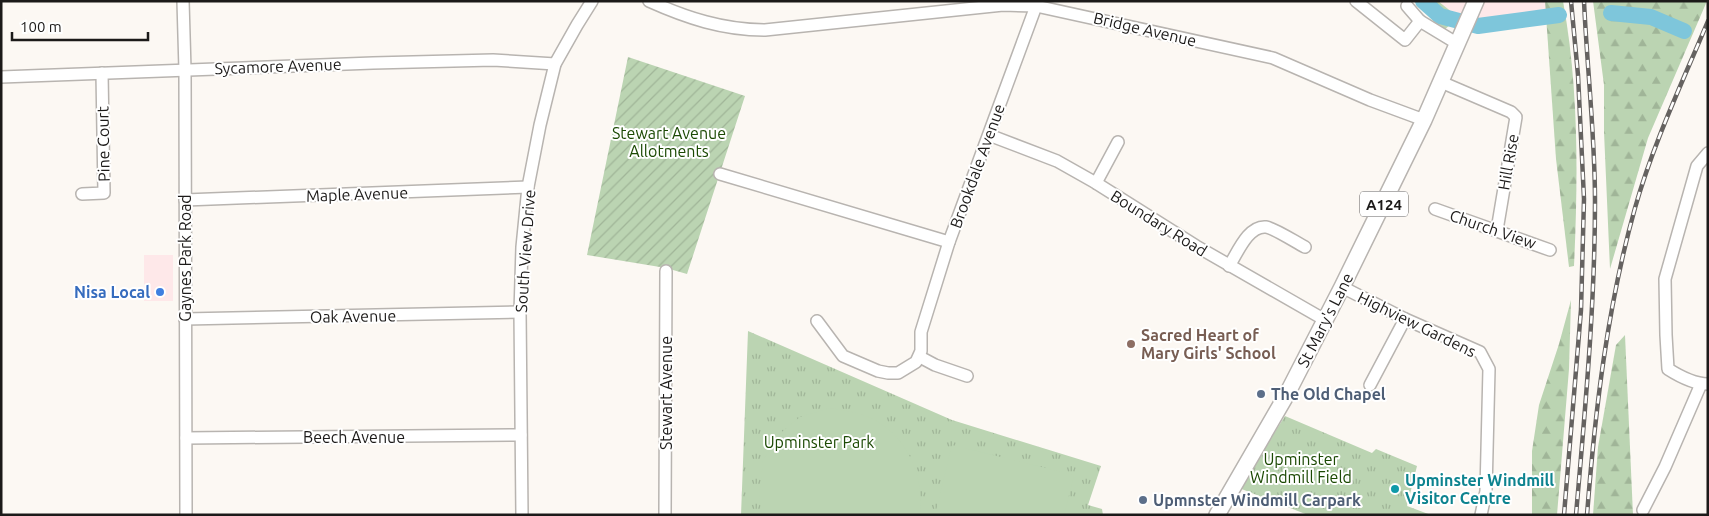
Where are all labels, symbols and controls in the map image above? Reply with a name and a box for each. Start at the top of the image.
street label: Bridge Avenue [1092,8,1198,50]
scale bar [12,10,149,42]
text: 100 m [20,18,62,35]
street label: Sycamore Avenue [214,55,342,77]
street label: Brookdale Avenue [946,101,1008,231]
street label: Pine Court [93,105,113,182]
park label: Stewart Avenue Allotments [612,124,726,160]
street label: Hill Rise [1494,132,1522,192]
street label: Maple Avenue [306,183,408,205]
street label: Boundary Road [1108,186,1210,260]
street label: South View Drive [512,189,538,313]
road number: A124 [1360,192,1408,216]
street label: Gaynes Park Road [176,194,194,322]
street label: Church View [1447,206,1539,252]
street label: St Mary's Lane [1294,270,1356,370]
place label: Nisa Local [74,283,150,301]
marker: Nisa Local [154,286,166,298]
street label: Highview Gardens [1355,288,1479,360]
street label: Oak Avenue [310,306,396,326]
place label: Sacred Heart of Mary Girls' School [1141,326,1276,362]
street label: Stewart Avenue [657,336,675,450]
marker: Sacred Heart of Mary Girls' School [1125,338,1137,350]
place label: The Old Chapel [1271,385,1386,403]
marker: The Old Chapel [1255,388,1267,400]
street label: Beech Avenue [303,428,405,446]
park label: Upminster Park [764,433,874,451]
park label: Upminster Windmill Field [1250,450,1352,486]
place label: Upminster Windmill Visitor Centre [1405,471,1554,507]
marker: Upminster Windmill Visitor Centre [1389,483,1401,495]
place label: Upmnster Windmill Carpark [1153,491,1361,509]
marker: Upmnster Windmill Carpark [1137,494,1149,506]

